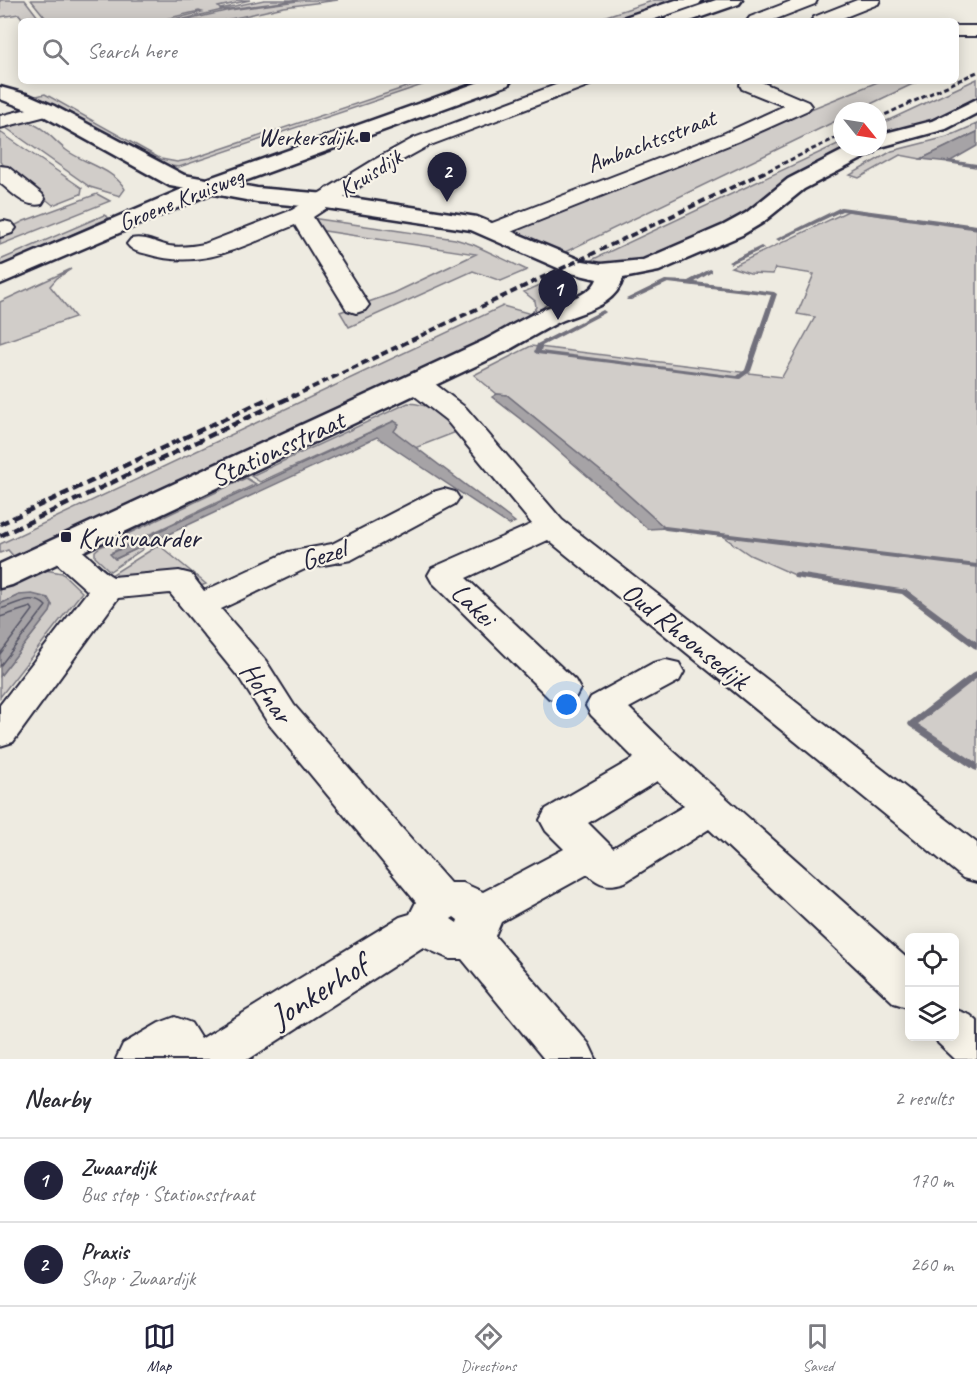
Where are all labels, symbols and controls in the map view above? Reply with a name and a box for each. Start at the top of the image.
search box [18,18,959,84]
icon: search [39,35,72,68]
text: Search here [87,37,177,65]
street label: Ambachtsstraat [582,102,722,179]
north arrow [833,102,887,156]
place label: Werkersdijk [258,122,355,152]
marker: Werkersdijk [358,130,372,144]
street label: Kruisdijk [332,141,409,204]
pin: 2 [428,152,466,202]
street label: Groene Kruisweg [114,160,249,238]
pin: 1 [538,270,578,320]
street label: Stationsstraat [205,401,352,495]
place label: Kruisvaarder [78,520,202,555]
marker: Kruisvaarder [59,530,73,544]
street label: Gezel [296,530,355,578]
street label: Oud Rhoonsedijk [615,574,758,699]
street label: Lakei [444,575,506,636]
street label: Hofnar [233,655,302,732]
your location [552,690,581,719]
map controls [905,933,959,1041]
button: locate [905,933,959,987]
street label: Jonkerhof [260,941,381,1038]
button: layers [905,987,959,1041]
text: Nearby [24,1082,89,1115]
text: 2 results [894,1086,953,1111]
text: Zwaardijk [81,1154,156,1182]
text: 1 [39,1168,48,1193]
text: 170 m [910,1168,953,1193]
text: Bus stop · Stationsstraat [81,1182,255,1207]
text: Praxis [81,1238,128,1266]
text: 2 [39,1252,48,1277]
text: 260 m [910,1252,953,1277]
text: Shop · Zwaardijk [81,1266,195,1291]
tab: Map [143,1320,176,1376]
tab: Directions [461,1320,516,1376]
tab: Saved [801,1320,834,1376]

